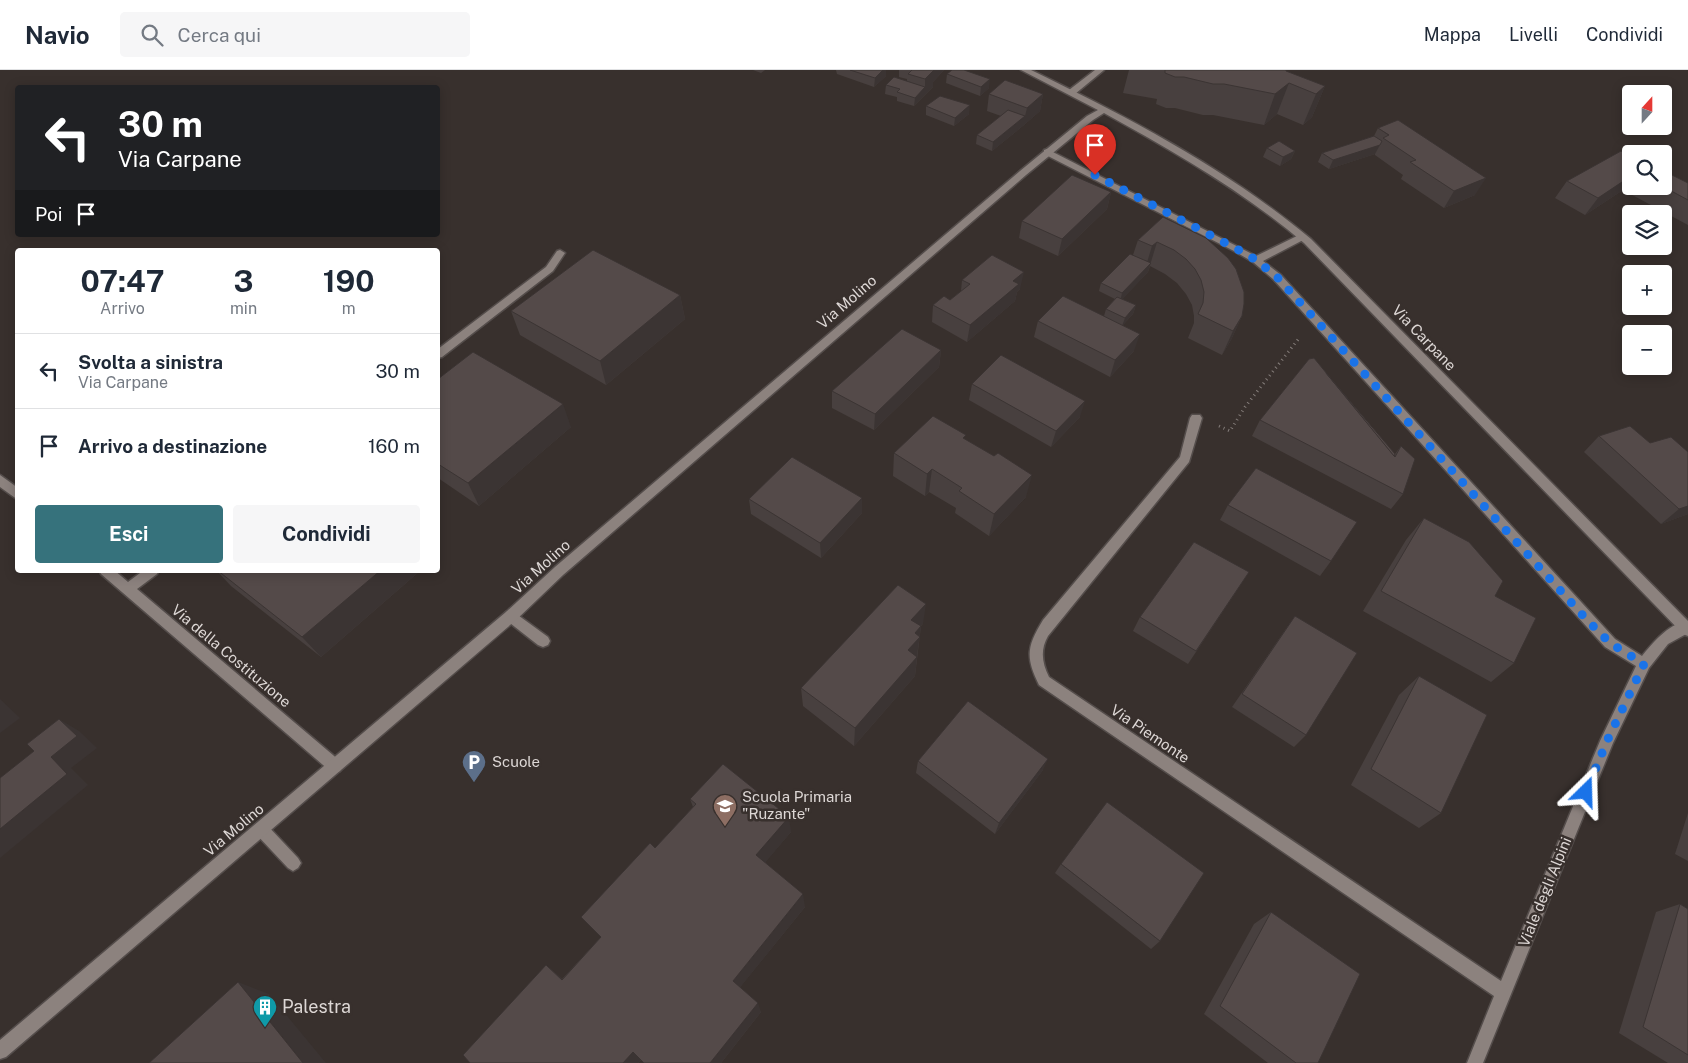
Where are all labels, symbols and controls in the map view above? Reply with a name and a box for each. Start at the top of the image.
search box [120,12,470,57]
text: Navio [25,21,90,49]
icon: search [138,21,166,49]
text: Cerca qui [178,24,261,46]
text: Mappa [1424,24,1481,45]
text: Livelli [1509,24,1558,45]
text: Condividi [1586,24,1663,45]
north arrow [1622,85,1672,135]
map controls [1622,85,1672,375]
text: 30 m [118,104,203,145]
icon: left [35,105,100,170]
pin [1074,124,1116,175]
icon: arrive [1081,131,1109,159]
button: search [1622,145,1672,195]
text: Via Carpane [118,146,242,172]
icon: arrive [72,200,100,228]
text: Poi [35,203,62,225]
button: layers [1622,205,1672,255]
text: 07:47 [80,263,165,299]
text: 3 [234,263,254,299]
text: 190 [323,263,374,299]
button: + [1622,265,1672,315]
street label: Via Molino [814,271,880,332]
text: Arrivo [100,299,145,318]
text: min [230,299,257,318]
text: m [342,299,355,318]
street label: Via Carpane [1389,301,1460,374]
button: − [1622,325,1672,375]
text: Svolta a sinistra [78,351,223,373]
icon: left [35,357,63,385]
text: 30 m [375,360,420,382]
text: Via Carpane [78,373,168,392]
icon: arrive [35,432,63,460]
text: Arrivo a destinazione [78,435,267,457]
text: 160 m [368,435,420,457]
button: Esci [35,505,223,563]
button: Condividi [233,505,420,563]
street label: Via Molino [508,536,573,597]
street label: Via della Costituzione [168,601,294,710]
street label: Via Piemonte [1108,701,1193,766]
parking icon: Scuole [461,749,487,783]
place label: Scuole [492,753,540,770]
position arrow [1559,765,1611,817]
place label: Scuola Primaria "Ruzante" [742,788,852,822]
school or university icon: Scuola Primaria "Ruzante" [712,793,738,827]
street label: Via Molino [200,800,267,860]
street label: Viale degli Alpini [1515,834,1574,949]
building icon: Palestra [252,994,278,1028]
place label: Palestra [282,996,351,1017]

